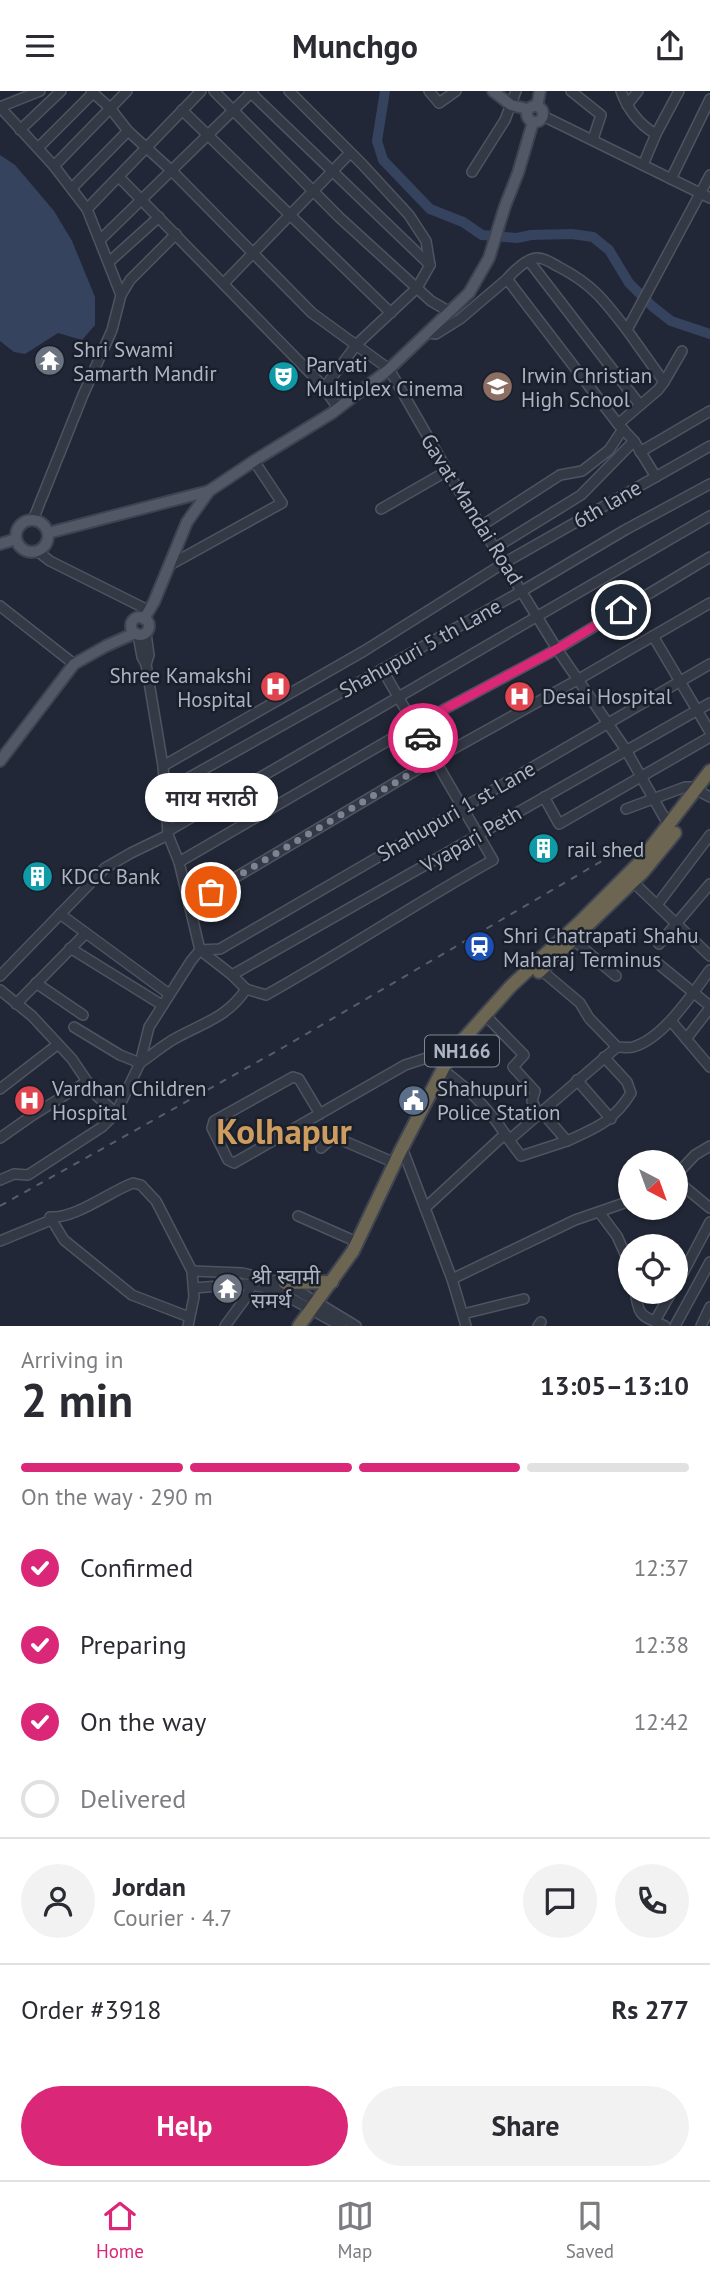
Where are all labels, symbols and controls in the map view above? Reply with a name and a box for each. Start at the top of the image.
text: Munchgo [292,25,418,67]
icon: menu [21,27,59,65]
icon: share [651,27,689,65]
place label: Shri Swami Samarth Mandir [73,336,217,387]
temple icon: Shri Swami Samarth Mandir [33,344,67,378]
place label: Parvati Multiplex Cinema [306,351,464,402]
theatre icon: Parvati Multiplex Cinema [266,359,300,393]
place label: Irwin Christian High School [521,362,652,413]
school or university icon: Irwin Christian High School [481,370,515,404]
street label: Gavat Mandai Road [415,429,529,589]
street label: 6th lane [568,474,646,534]
pin [591,580,651,640]
icon: home [602,591,640,629]
street label: Shahupuri 5 th Lane [334,592,506,704]
place label: Shree Kamakshi Hospital [109,662,252,713]
hospital icon: Shree Kamakshi Hospital [258,670,292,704]
hospital icon: Desai Hospital [502,679,536,713]
place label: Desai Hospital [542,683,672,710]
courier [388,703,458,773]
icon: car [404,719,442,757]
street label: Shahupuri 1 st Lane [372,755,540,867]
callout: माय मराठी [144,773,278,822]
text: माय मराठी [165,783,258,812]
street label: Vyapari Peth [415,799,526,879]
building icon: rail shed [527,832,561,866]
place label: rail shed [567,836,644,863]
building icon: KDCC Bank [21,859,55,893]
pin [181,862,241,922]
place label: KDCC Bank [61,863,160,890]
icon: bag [192,873,230,911]
place label: Shri Chatrapati Shahu Maharaj Terminus [503,922,699,973]
station icon: Shri Chatrapati Shahu Maharaj Terminus [463,930,497,964]
road number: NH166 [425,1035,499,1067]
place label: Vardhan Children Hospital [51,1075,207,1126]
place label: Shahupuri Police Station [437,1075,560,1126]
hospital icon: Vardhan Children Hospital [12,1083,46,1117]
public building icon: Shahupuri Police Station [397,1083,431,1117]
district label: Kolhapur [216,1108,352,1154]
north arrow [618,1150,688,1220]
map controls [618,1150,688,1304]
button: locate [618,1234,688,1304]
place label: श्री स्वामी समर्थ [251,1263,321,1314]
temple icon: श्री स्वामी समर्थ [211,1271,245,1305]
text: Arriving in [21,1345,123,1374]
text: 13:05–13:10 [540,1369,689,1402]
text: 2 min [21,1370,133,1430]
text: On the way · 290 m [21,1482,213,1511]
icon: check [21,1549,59,1587]
text: Confirmed [80,1551,193,1584]
text: 12:37 [634,1553,689,1582]
icon: check [21,1626,59,1664]
text: Preparing [80,1628,187,1661]
text: 12:38 [634,1630,689,1659]
icon: check [21,1703,59,1741]
text: On the way [80,1705,206,1738]
text: 12:42 [634,1707,689,1736]
text: Delivered [80,1782,186,1815]
button: person [21,1864,95,1938]
button: chat [523,1864,597,1938]
button: phone [615,1864,689,1938]
text: Jordan [113,1870,186,1903]
text: Courier · 4.7 [113,1903,232,1932]
text: Order #3918 [21,1993,161,2026]
text: Rs 277 [612,1993,689,2026]
button: Help [21,2086,348,2166]
button: Share [362,2086,689,2166]
tab: Home [96,2197,144,2263]
tab: Map [336,2197,374,2263]
tab: Saved [566,2197,614,2263]

